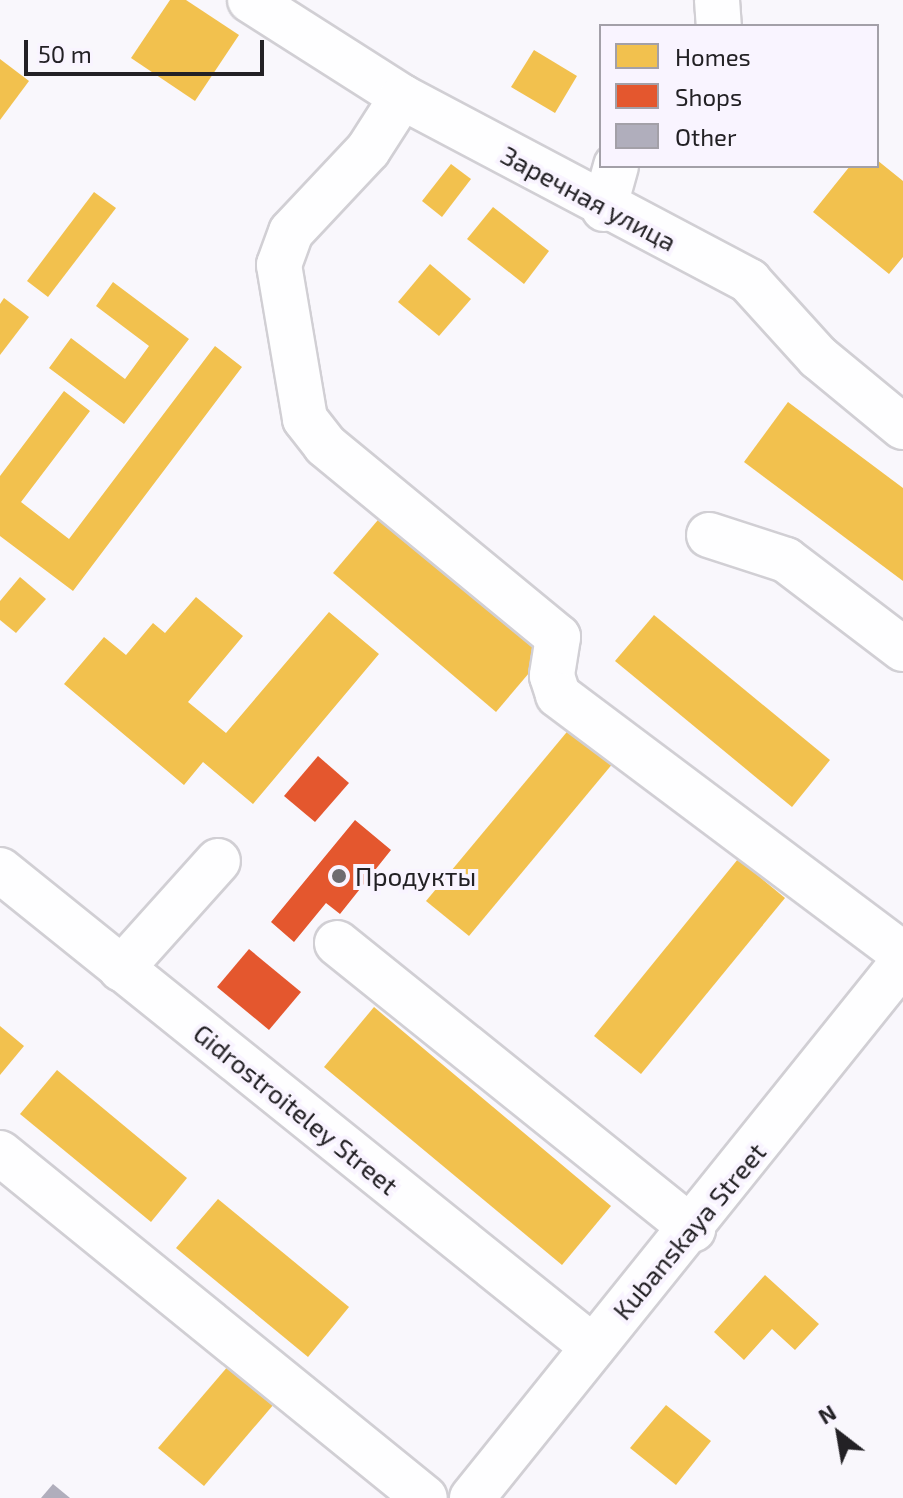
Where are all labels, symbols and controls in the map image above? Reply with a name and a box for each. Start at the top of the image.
scale bar [28,24,268,74]
legend [599,24,879,168]
text: 50 m [38,39,92,68]
text: Homes [675,42,751,71]
text: Shops [675,82,742,111]
text: Other [675,122,737,151]
street label: Заречная улица [496,139,682,257]
place label: Продукты [355,860,476,892]
marker: Продукты [330,867,348,885]
street label: Gidrostroiteley Street [187,1017,405,1201]
street label: Kubanskaya Street [606,1136,772,1326]
north arrow [799,1394,879,1474]
text: N [813,1398,840,1429]

